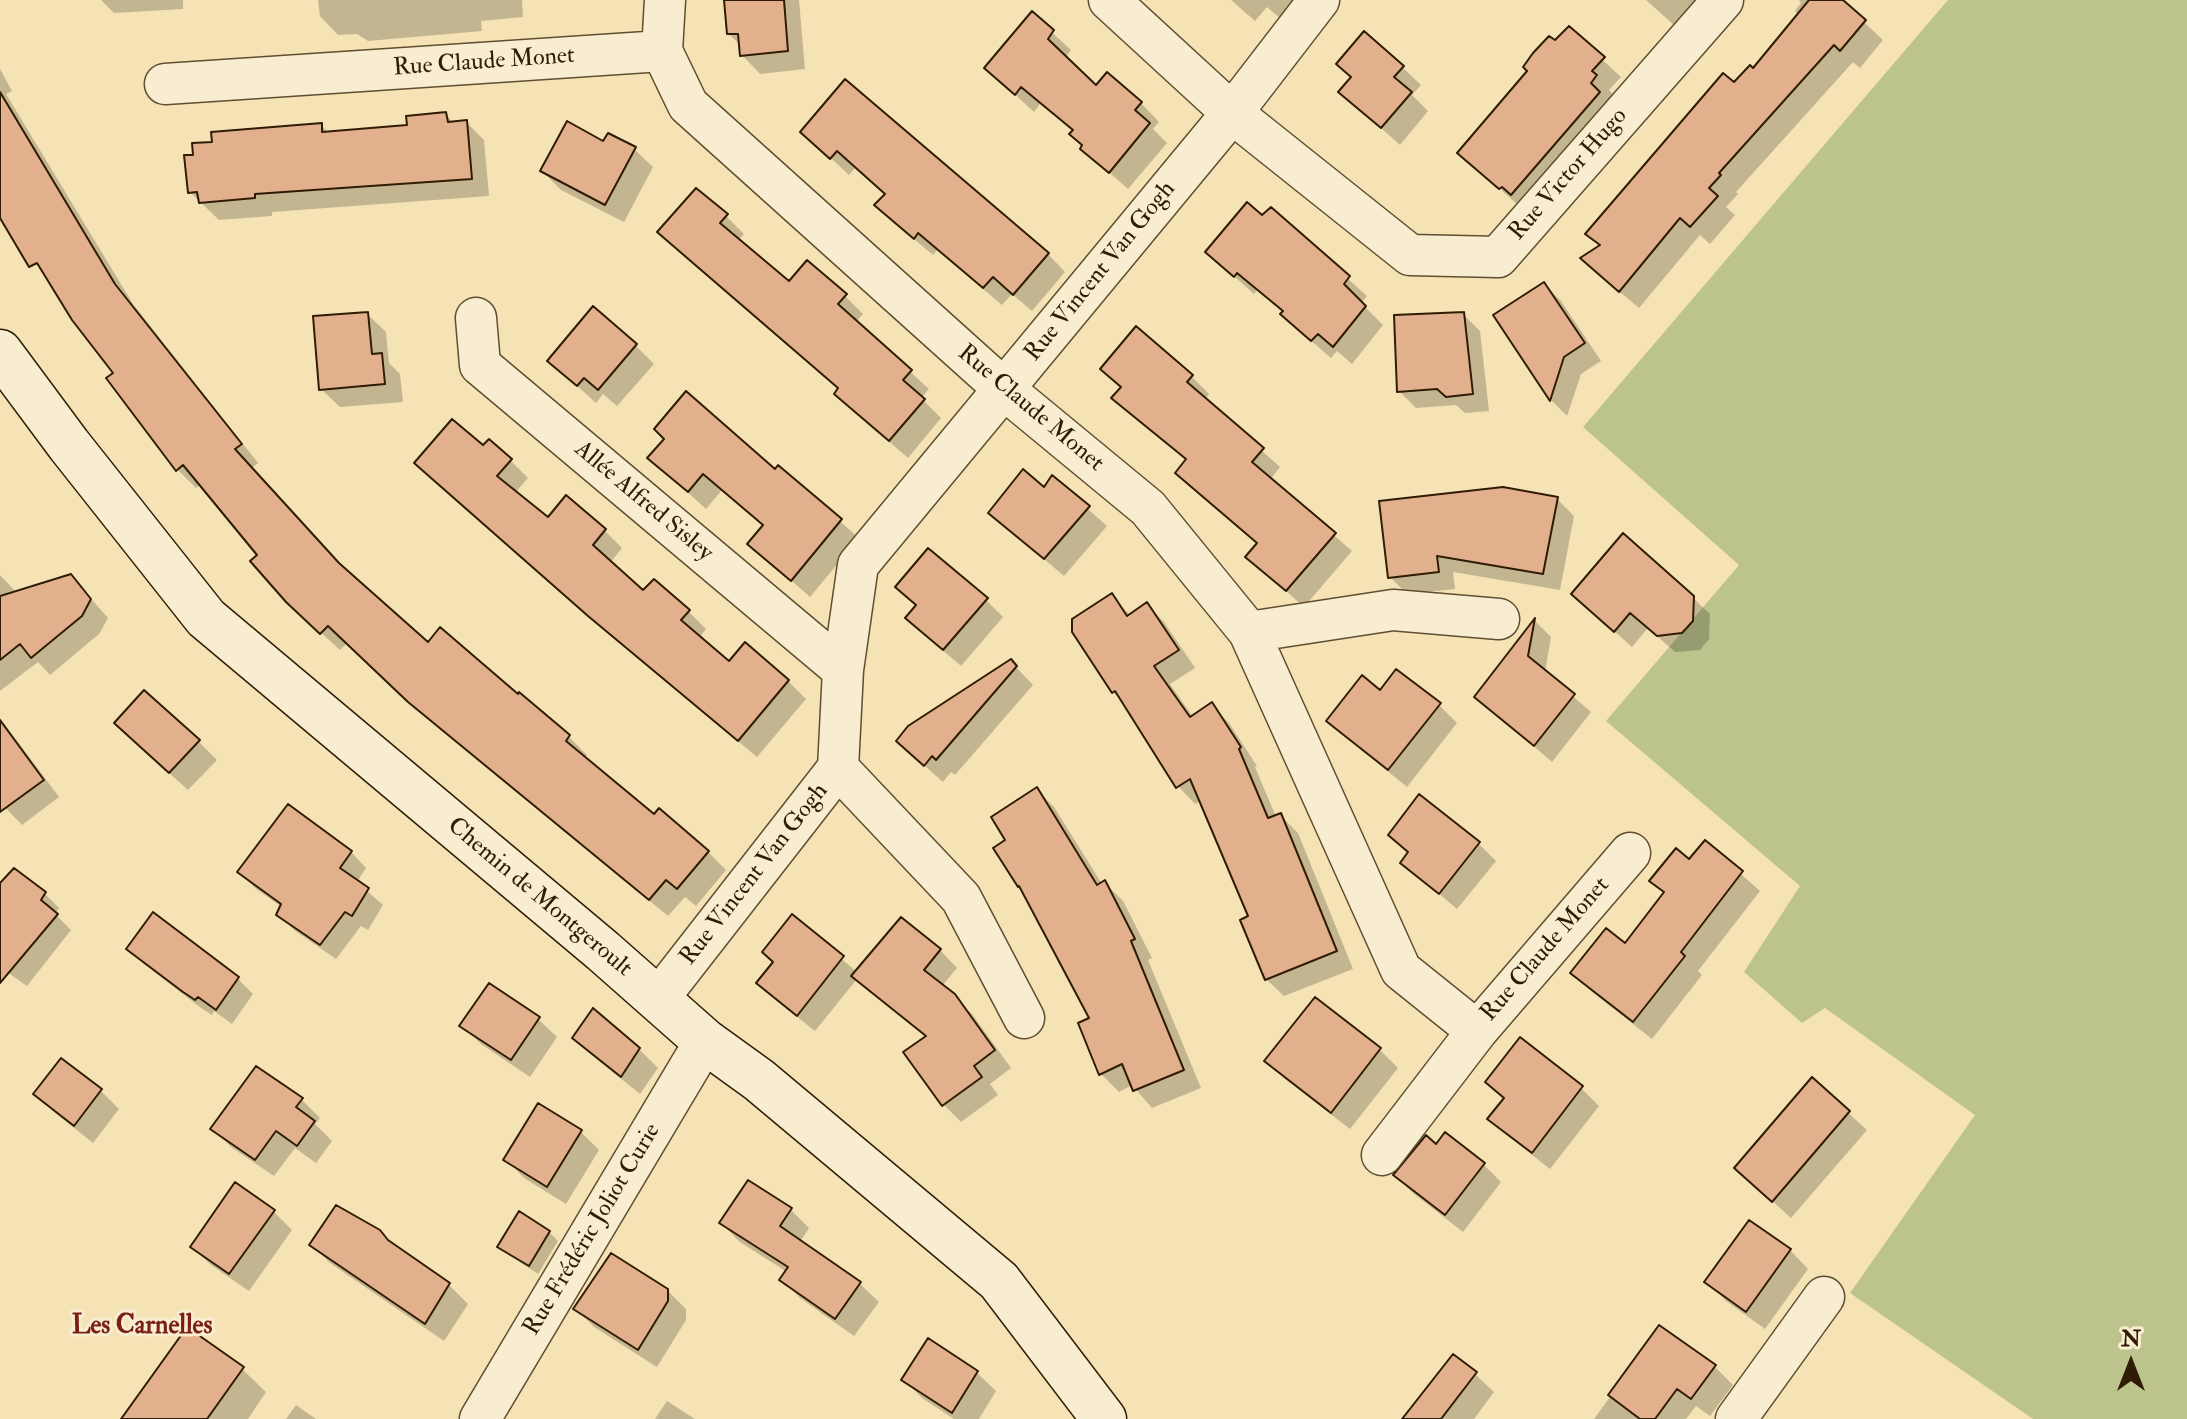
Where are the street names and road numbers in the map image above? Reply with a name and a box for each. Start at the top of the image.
street label: Rue Claude Monet [392,42,576,84]
street label: Rue Victor Hugo [1504,103,1634,247]
street label: Rue Vincent Van Gogh [1020,176,1182,368]
street label: Rue Claude Monet [951,340,1109,478]
street label: Allée Alfred Sisley [568,436,718,568]
street label: Rue Vincent Van Gogh [675,778,835,972]
street label: Chemin de Montgeroult [441,812,637,984]
street label: Rue Claude Monet [1475,872,1617,1028]
street label: Rue Frédéric Joliot Curie [518,1119,668,1341]

